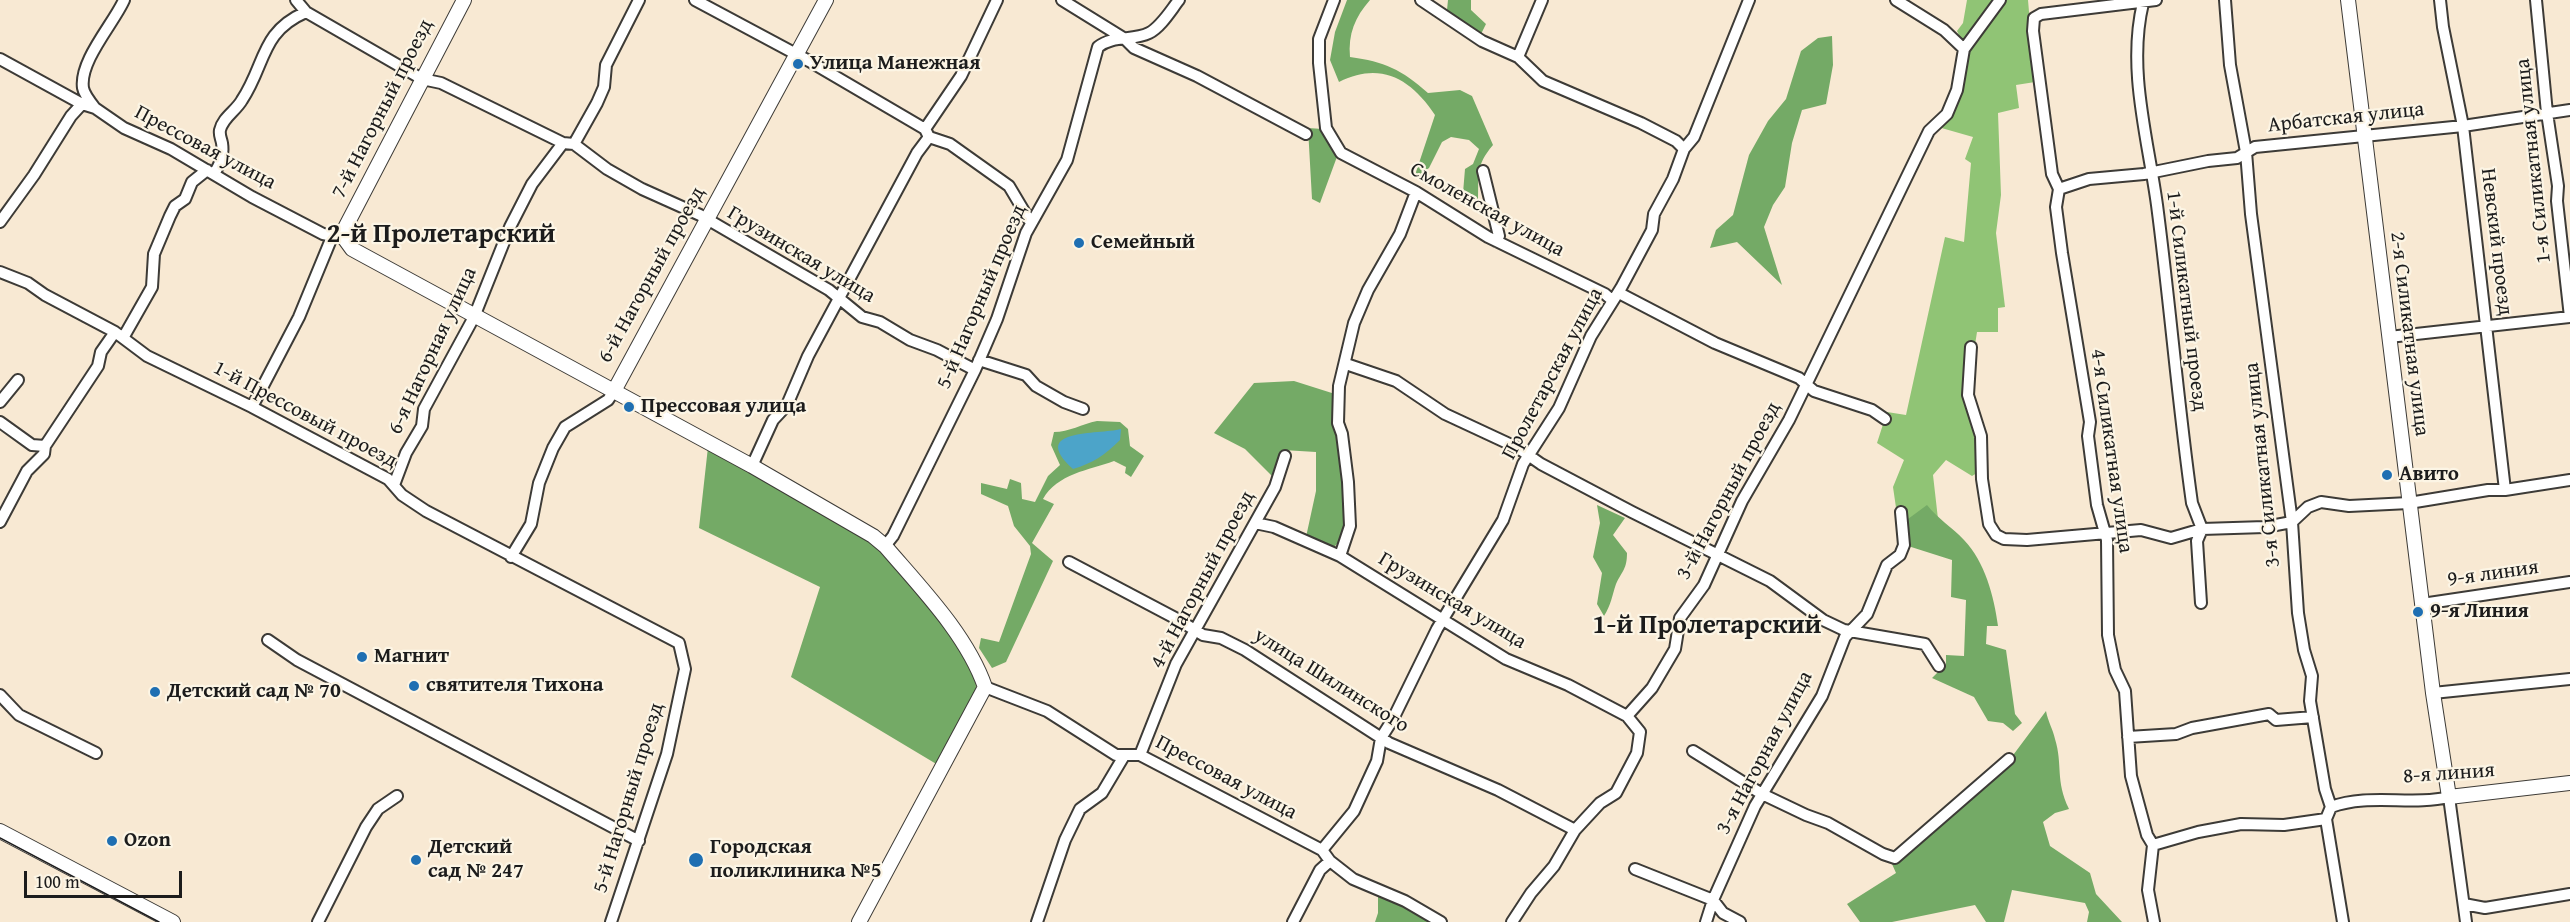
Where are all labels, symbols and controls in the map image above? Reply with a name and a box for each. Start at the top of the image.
street label: 7-й Нагорный проезд [327,15,439,203]
place label: Улица Манежная [810,51,980,77]
marker: Улица Манежная [791,57,805,71]
street label: 1-я Силикатная улица [2511,57,2557,265]
street label: Арбатская улица [2267,97,2425,139]
street label: Прессовая улица [130,100,280,196]
street label: Смоленская улица [1405,157,1569,263]
street label: Невский проезд [2474,167,2518,317]
street label: 6-й Нагорный проезд [593,182,711,368]
street label: 1-й Силикатный проезд [2160,189,2212,413]
street label: Грузинская улица [722,201,880,309]
street label: 5-й Нагорный проезд [932,201,1032,393]
district label: 2-й Пролетарский [326,219,556,251]
place label: Семейный [1091,230,1195,256]
street label: 2-я Силикатная улица [2384,230,2434,438]
marker: Семейный [1072,236,1086,250]
street label: 6-я Нагорная улица [383,263,483,439]
street label: Пролетарская улица [1497,284,1609,464]
street label: 4-я Силикатная улица [2084,347,2138,555]
street label: 1-й Прессовый проезд [209,356,401,474]
street label: 3-я Силикатная улица [2240,361,2286,569]
place label: Прессовая улица [641,394,806,420]
street label: 3-й Нагорный проезд [1671,398,1787,584]
marker: Прессовая улица [622,400,636,414]
place label: Авито [2399,462,2459,488]
marker: Авито [2380,468,2394,482]
street label: 4-й Нагорный проезд [1145,487,1261,673]
street label: Грузинская улица [1373,547,1531,655]
street label: 9-я линия [2446,555,2540,593]
place label: 9-я Линия [2430,599,2529,625]
marker: 9-я Линия [2411,605,2425,619]
district label: 1-й Пролетарский [1592,610,1822,642]
street label: улица Шилинского [1249,623,1413,739]
place label: Магнит [374,644,449,670]
marker: Магнит [355,650,369,664]
street label: 3-я Нагорная улица [1711,667,1819,839]
place label: святителя Тихона [426,673,604,699]
place label: Детский сад № 70 [167,679,341,705]
marker: святителя Тихона [407,679,421,693]
marker: Детский сад № 70 [148,685,162,699]
street label: 5-й Нагорный проезд [588,700,670,896]
street label: Прессовая улица [1151,730,1301,826]
street label: 8-я линия [2402,758,2496,790]
place label: Ozon [124,828,171,854]
marker: Ozon [105,834,119,848]
place label: Детский сад № 247 [428,835,524,885]
place label: Городская поликлиника №5 [710,835,882,885]
marker: Городская поликлиника №5 [687,851,705,869]
marker: Детский сад № 247 [409,853,423,867]
scale bar [27,859,184,897]
text: 100 m [35,868,80,895]

